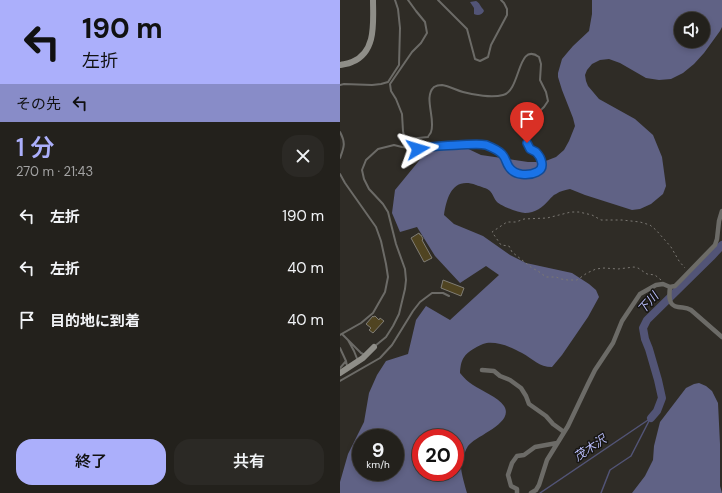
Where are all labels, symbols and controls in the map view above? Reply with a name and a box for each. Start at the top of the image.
text: 190 m [82,10,163,47]
map controls [674,12,710,48]
button: sound [674,12,710,48]
icon: left [16,16,68,68]
text: 左折 [82,49,118,73]
icon: left [69,92,91,114]
text: その先 [16,94,61,114]
pin [510,102,544,143]
icon: arrive [516,108,538,130]
position arrow [397,128,439,170]
text: 1 分 [16,132,54,163]
button: close [282,135,324,177]
text: 270 m · 21:43 [16,163,93,180]
icon: left [16,205,38,227]
text: 190 m [282,206,324,226]
text: 左折 [50,207,80,227]
icon: left [16,257,38,279]
text: 40 m [287,258,324,278]
text: 左折 [50,259,80,279]
water label: 下川 [634,287,663,317]
icon: arrive [16,309,38,331]
text: 40 m [287,310,324,330]
text: 目的地に到着 [50,311,140,331]
speed limit sign: 20 [412,429,464,481]
water label: 茂木沢 [571,430,611,465]
text: 9 [372,437,384,463]
button: 終了 [16,439,166,485]
button: 共有 [174,439,324,485]
text: km/h [366,458,390,471]

